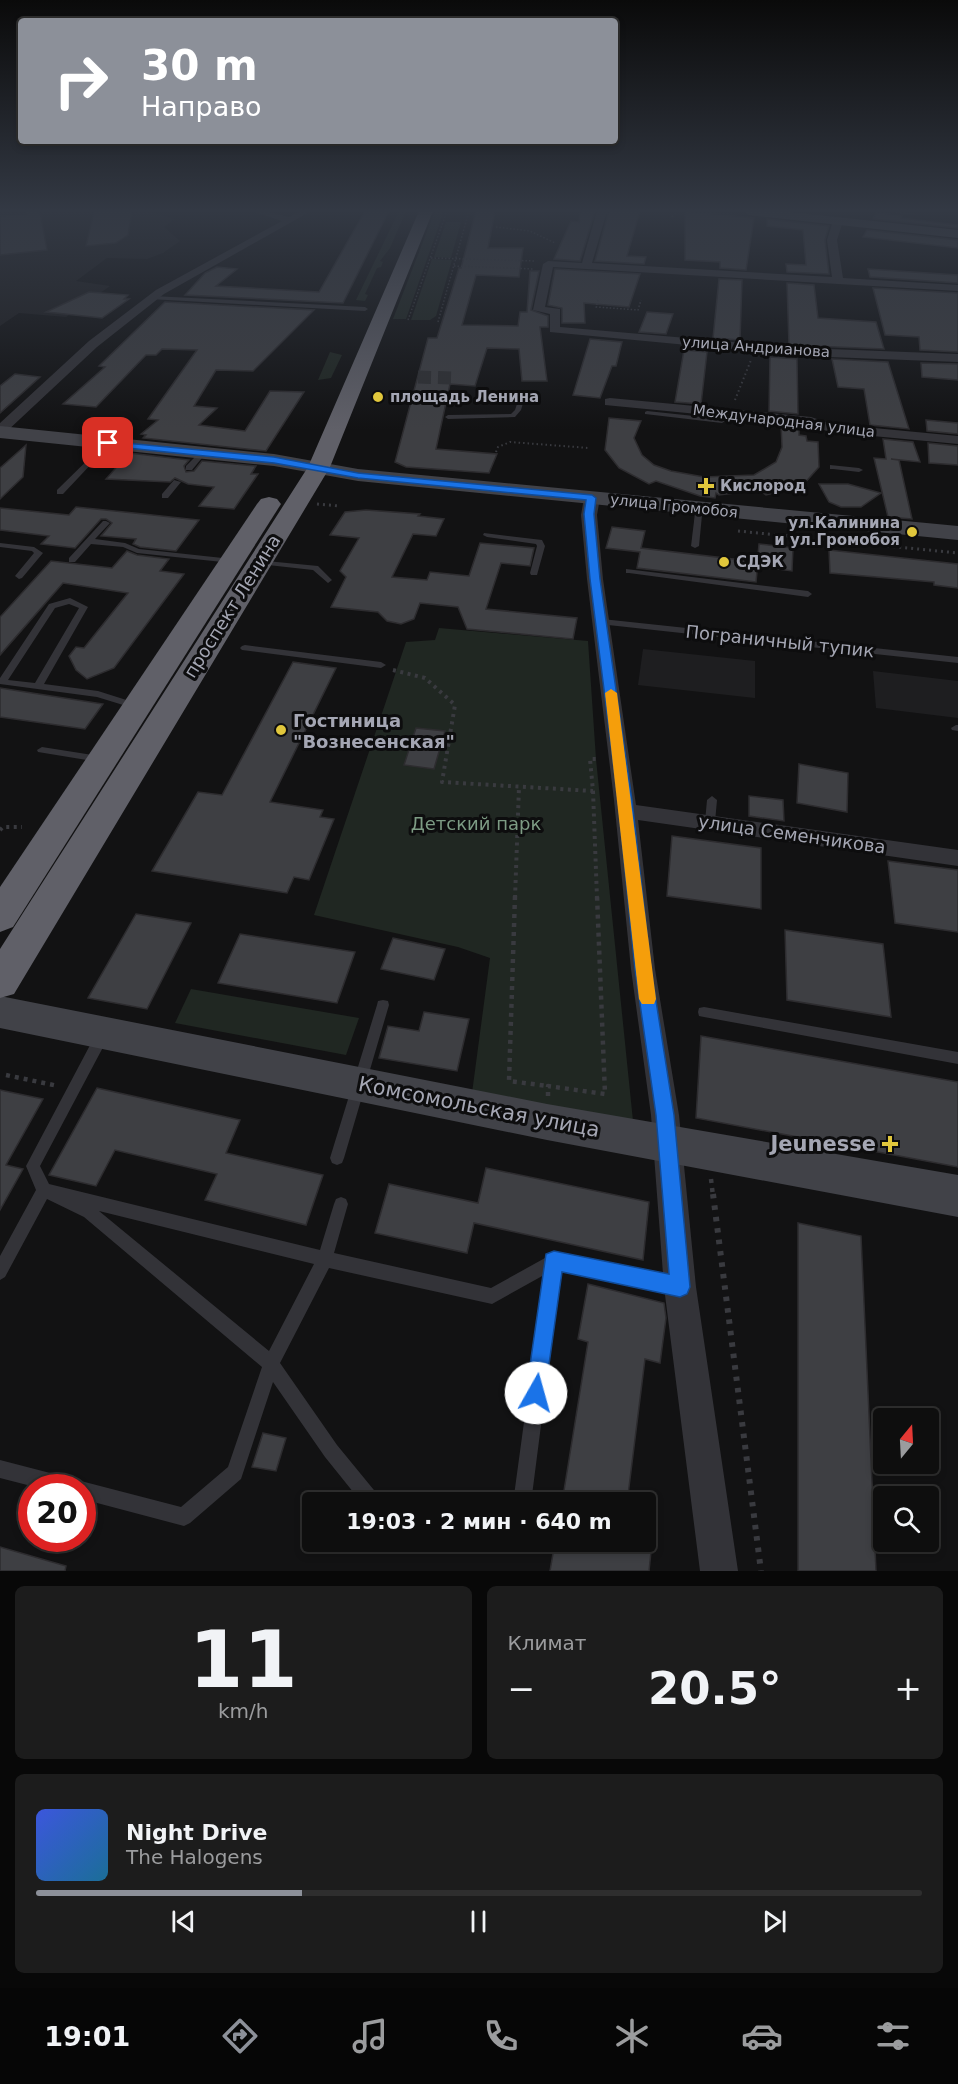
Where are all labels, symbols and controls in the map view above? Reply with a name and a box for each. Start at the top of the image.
text: 30 m [141,41,258,90]
icon: right [42,42,120,120]
text: Направо [141,91,262,122]
street label: улица Андрианова [681,333,831,361]
place label: площадь Ленина [390,388,539,406]
marker: площадь Ленина [371,390,385,404]
street label: Международная улица [692,401,876,441]
pin [82,417,133,468]
icon: arrive [91,426,124,459]
marker: Кислород [697,477,715,495]
place label: Кислород [720,477,806,495]
street label: улица Громобоя [609,490,739,522]
place label: ул.Калинина и ул.Громобоя [774,514,900,549]
marker: ул.Калинина и ул.Громобоя [905,525,919,539]
street label: проспект Ленина [179,531,285,681]
place label: СДЭК [736,553,784,571]
marker: СДЭК [717,555,731,569]
street label: Пограничный тупик [685,621,875,661]
place label: Гостиница "Вознесенская" [293,710,455,752]
marker: Гостиница "Вознесенская" [274,723,288,737]
street label: улица Семенчикова [697,810,887,858]
park label: Детский парк [411,813,541,834]
street label: Комсомольская улица [356,1072,602,1142]
place label: Jeunesse [769,1132,876,1156]
marker: Jeunesse [881,1135,899,1153]
position arrow [504,1361,568,1425]
north arrow [873,1408,939,1474]
map controls [873,1408,939,1552]
speed limit sign: 20 [18,1474,96,1552]
button: search [873,1486,939,1552]
text: 19:03 · 2 мин · 640 m [346,1509,612,1534]
text: 11 [189,1615,298,1705]
text: Климат [508,1631,586,1655]
text: 20.5° [648,1662,782,1715]
text: − [508,1669,535,1708]
text: + [894,1669,922,1708]
text: km/h [218,1699,268,1723]
text: Night Drive [126,1820,267,1845]
text: The Halogens [126,1845,263,1869]
icon: previous [167,1905,200,1938]
icon: pause [462,1905,495,1938]
icon: next [758,1905,791,1938]
icon: directions [219,2015,261,2057]
icon: music [349,2015,391,2057]
icon: phone [480,2015,522,2057]
icon: climate [611,2015,653,2057]
icon: car [741,2015,783,2057]
icon: filters [872,2015,914,2057]
text: 19:01 [44,2021,130,2052]

